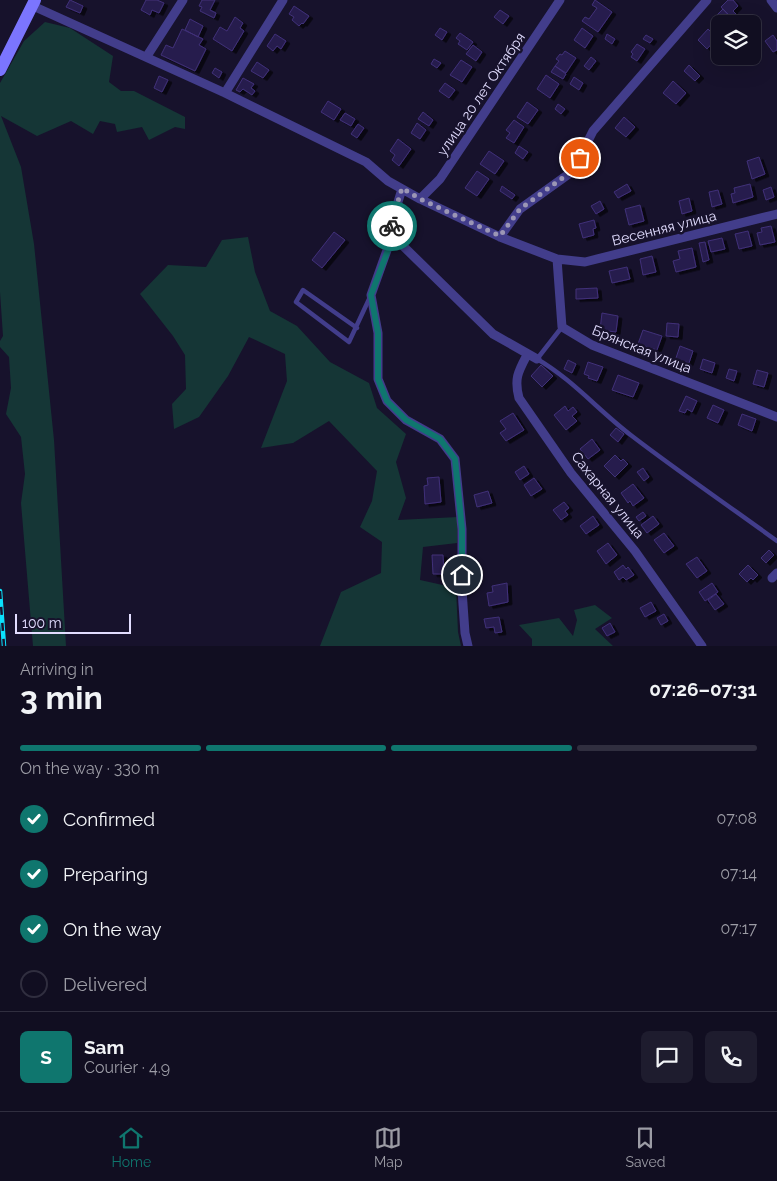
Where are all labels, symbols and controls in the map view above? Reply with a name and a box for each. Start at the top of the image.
map controls [711,15,761,65]
button: layers [711,15,761,65]
street label: улица 20 лет Октября [434,29,528,159]
pin [559,137,601,179]
icon: bag [566,144,594,172]
courier [367,201,417,251]
street label: Весенняя улица [610,207,718,249]
icon: bike [378,212,406,240]
street label: Брянская улица [590,322,694,376]
street label: Сахарная улица [568,449,648,541]
pin [441,554,483,596]
icon: home [448,561,476,589]
scale bar [15,611,131,634]
text: 100 m [22,615,62,631]
text: Arriving in [20,660,94,679]
text: 07:26–07:31 [649,678,757,700]
text: 3 min [20,679,103,716]
text: On the way · 330 m [20,759,159,778]
icon: check [20,805,48,833]
text: Confirmed [63,808,155,830]
text: 07:08 [716,809,757,828]
icon: check [20,860,48,888]
text: Preparing [63,863,148,885]
text: 07:14 [720,864,757,883]
icon: check [20,915,48,943]
text: On the way [63,918,162,940]
text: 07:17 [720,919,757,938]
text: Delivered [63,973,147,995]
button: chat [641,1031,693,1083]
button: phone [705,1031,757,1083]
text: Sam [84,1036,124,1058]
text: S [40,1046,52,1068]
text: Courier · 4.9 [84,1058,170,1077]
tab: Home [111,1124,151,1170]
tab: Map [374,1124,403,1170]
tab: Saved [625,1124,666,1170]

